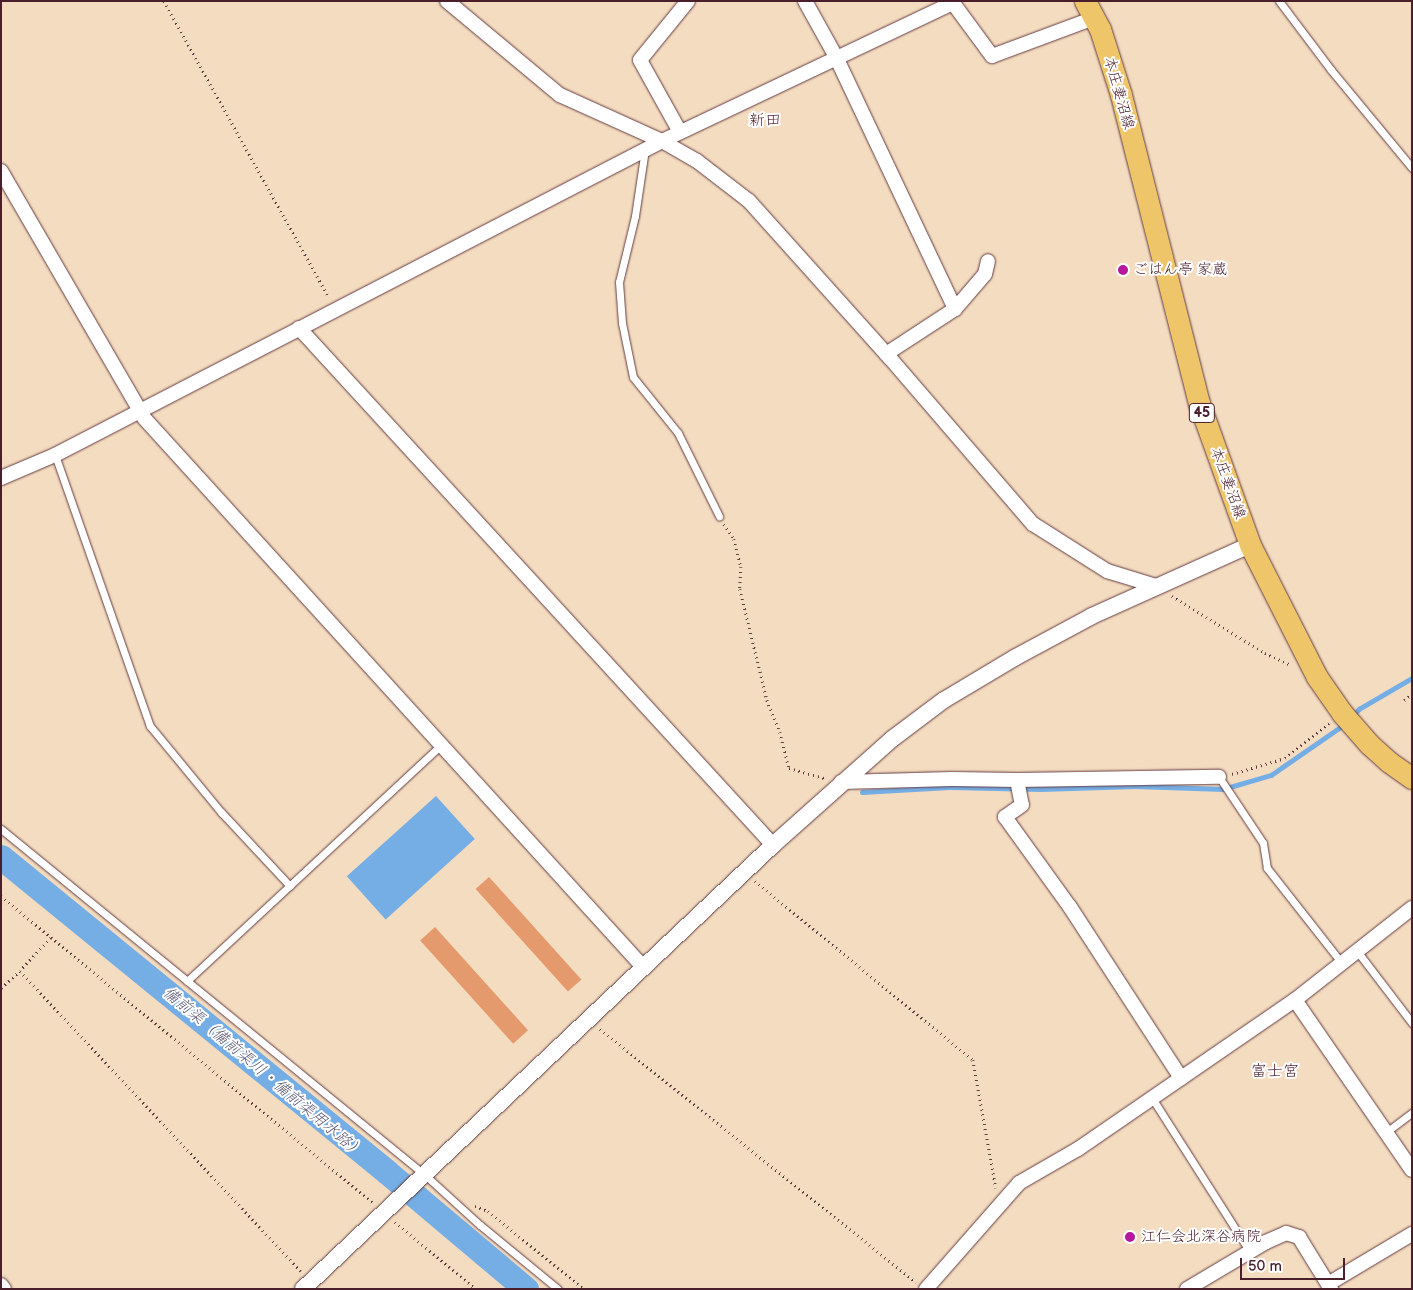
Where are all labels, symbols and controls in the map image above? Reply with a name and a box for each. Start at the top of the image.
street label: 本庄妻沼線 [1100,54,1138,132]
district label: 新田 [749,111,781,131]
place label: ごはん亭 家蔵 [1133,261,1227,279]
marker: ごはん亭 家蔵 [1117,264,1129,276]
road number: 45 [1188,402,1216,424]
street label: 本庄妻沼線 [1207,445,1249,521]
water label: 備前渠（備前渠川・備前渠用水路） [159,983,367,1163]
district label: 富士宮 [1251,1062,1299,1082]
place label: 江仁会北深谷病院 [1141,1228,1261,1246]
marker: 江仁会北深谷病院 [1123,1230,1137,1244]
scale bar [1243,1248,1348,1280]
text: 50 m [1248,1257,1282,1276]

